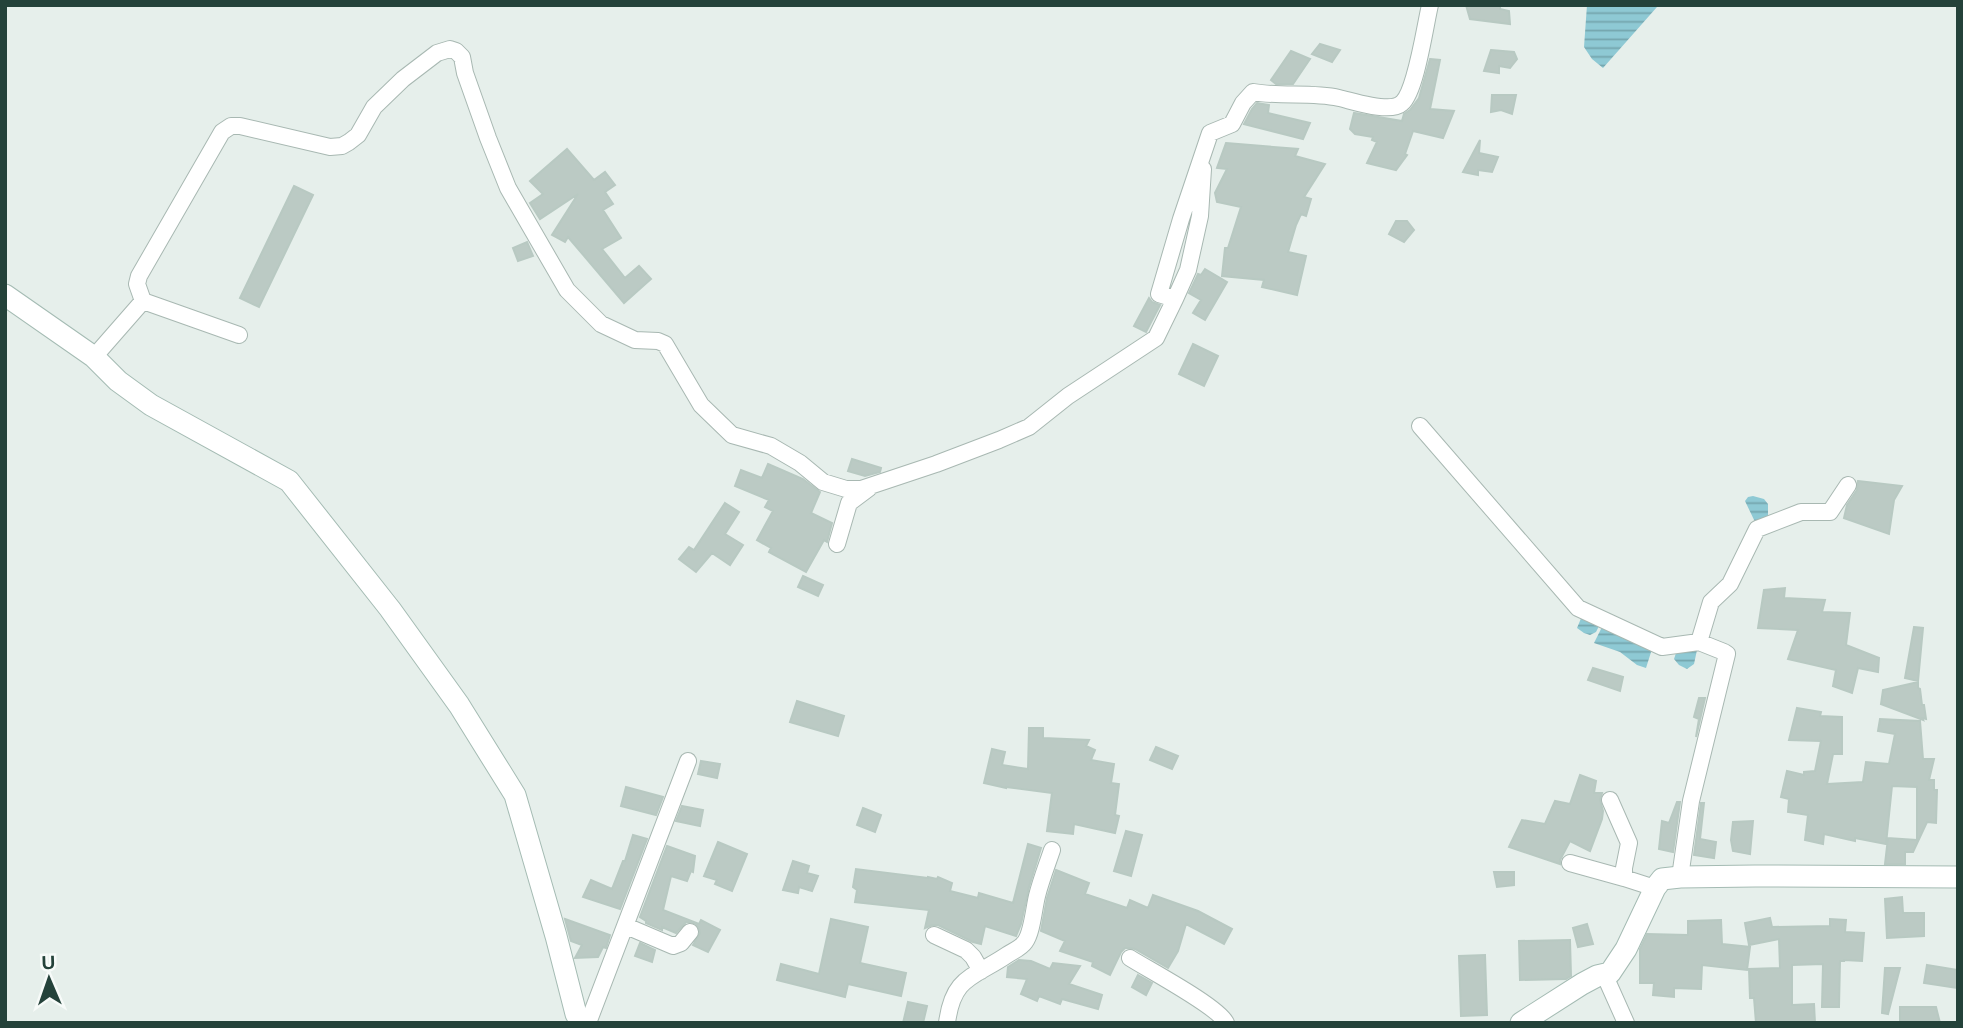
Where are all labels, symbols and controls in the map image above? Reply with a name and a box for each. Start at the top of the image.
north arrow [14,944,84,1014]
text: U [41,952,56,973]

